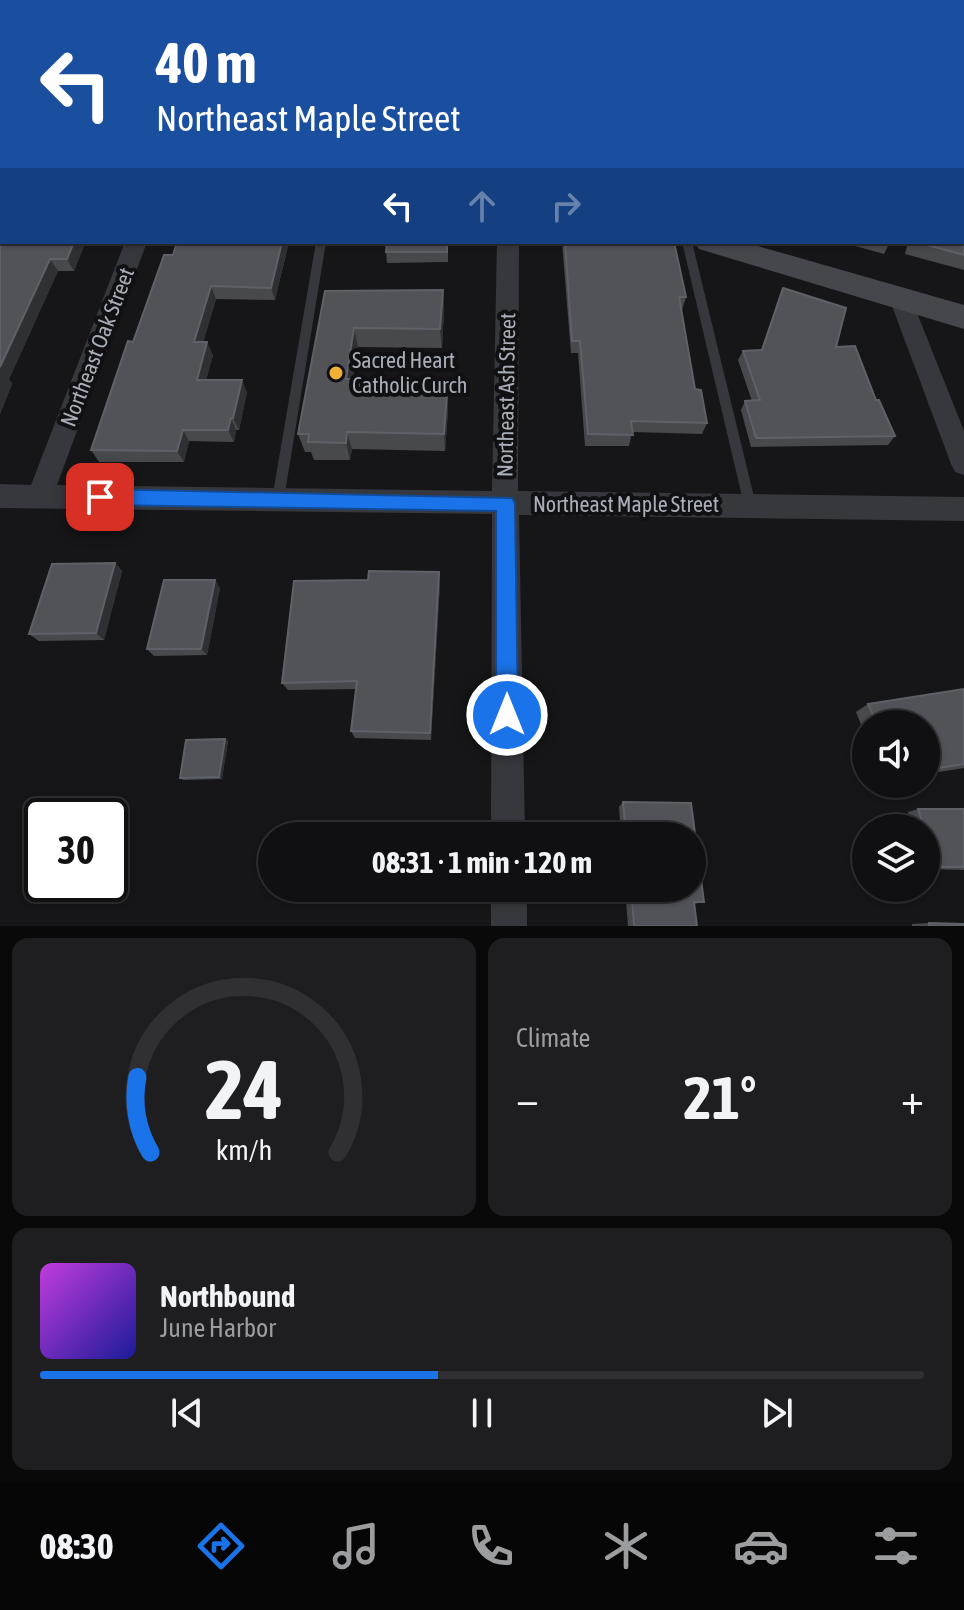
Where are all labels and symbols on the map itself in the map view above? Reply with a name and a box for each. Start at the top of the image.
street label: Northeast Oak Street [55,264,139,430]
street label: Northeast Ash Street [492,313,520,477]
place label: Sacred Heart Catholic Curch [352,347,467,398]
marker: Sacred Heart Catholic Curch [327,364,345,382]
pin [66,463,134,531]
street label: Northeast Maple Street [533,491,719,517]
position arrow [465,673,549,757]
speed limit sign: 30 [24,798,128,902]

